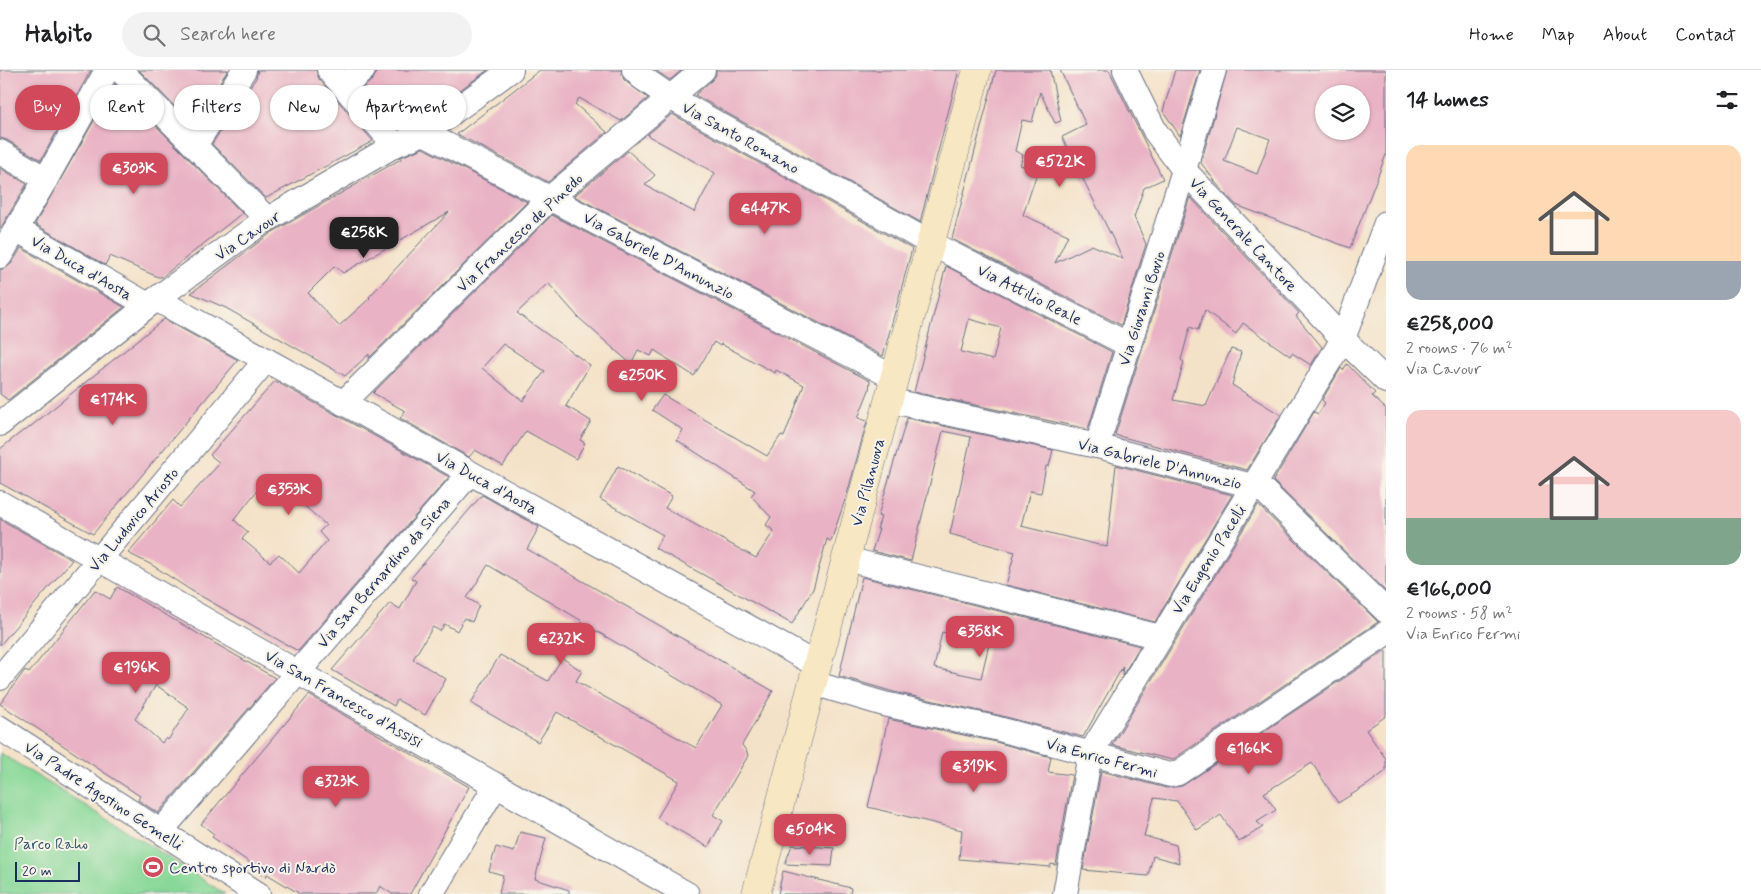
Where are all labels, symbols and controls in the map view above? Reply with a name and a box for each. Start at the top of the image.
search box [122,12,472,57]
text: Habito [25,19,92,50]
icon: search [140,21,168,49]
text: Search here [180,22,276,47]
text: Home [1469,23,1514,47]
text: Map [1542,23,1575,47]
text: About [1603,23,1647,47]
text: Contact [1675,23,1736,47]
chip: Buy [15,85,80,130]
chip: Rent [90,85,164,130]
chip: Filters [174,85,260,130]
chip: New [270,85,338,130]
chip: Apartment [348,85,466,130]
map controls [1315,85,1370,140]
button: layers [1315,85,1370,140]
text: 14 homes [1406,86,1489,114]
icon: filters [1713,86,1741,114]
street label: Via Santo Romano [678,97,803,179]
pin: €522K [1025,146,1095,188]
text: €522K [1035,151,1085,172]
pin: €303K [99,152,169,195]
text: €303K [112,158,156,179]
street label: Via Francesco de Pinedo [452,169,588,297]
street label: Via Generale Cantore [1184,173,1302,297]
icon: home [1529,178,1619,268]
pin: €447K [730,192,800,235]
text: €447K [740,198,790,219]
street label: Via Cavour [211,206,285,266]
street label: Via Gabriele D'Annunzio [579,208,738,305]
pin: €258K [329,216,399,259]
text: €258K [341,222,387,243]
street label: Via Duca d'Aosta [27,231,136,306]
street label: Via Giovanni Bovio [1114,248,1171,368]
street label: Via Attilio Reale [973,260,1085,331]
text: €258,000 [1406,310,1494,338]
text: 2 rooms · 76 m² [1406,338,1513,359]
text: Via Cavour [1406,359,1481,380]
pin: €250K [607,360,677,402]
text: €250K [618,365,666,386]
pin: €174K [78,384,148,426]
text: €174K [90,389,136,410]
street label: Via Gabriele D'Annunzio [1076,434,1244,495]
street label: Via Pilanuova [847,436,890,529]
icon: home [1529,443,1619,533]
street label: Via Duca d'Aosta [431,447,541,520]
street label: Via Ludovico Ariosto [84,463,184,577]
pin: €353K [254,474,324,516]
text: €353K [267,479,311,500]
street label: Via San Bernardino da Siena [313,493,456,653]
street label: Via Eugenio Pacelli [1167,501,1251,619]
text: €166,000 [1406,575,1492,603]
text: 2 rooms · 58 m² [1406,603,1512,624]
pin: €358K [945,616,1015,658]
text: €358K [957,621,1003,642]
pin: €232K [526,622,596,665]
text: Via Enrico Fermi [1406,624,1520,645]
text: €232K [538,628,584,649]
street label: Via San Francesco d'Assisi [260,645,426,753]
pin: €196K [101,652,171,694]
text: €196K [113,657,159,678]
pin: €166K [1214,732,1284,775]
street label: Via Enrico Fermi [1044,734,1160,783]
street label: Via Padre Agostino Gemelli [20,737,187,856]
text: €166K [1226,738,1272,759]
pin: €319K [939,750,1009,793]
text: €319K [952,756,996,777]
pin: €323K [301,766,371,808]
text: €323K [314,771,358,792]
pin: €504K [775,814,845,856]
text: €504K [785,819,835,840]
park label: Parco Raho [14,834,88,855]
sports icon: Centro sportivo di Nardò [141,855,165,879]
place label: Centro sportivo di Nardò [169,858,336,879]
scale bar [15,859,80,882]
text: 20 m [22,862,52,880]

